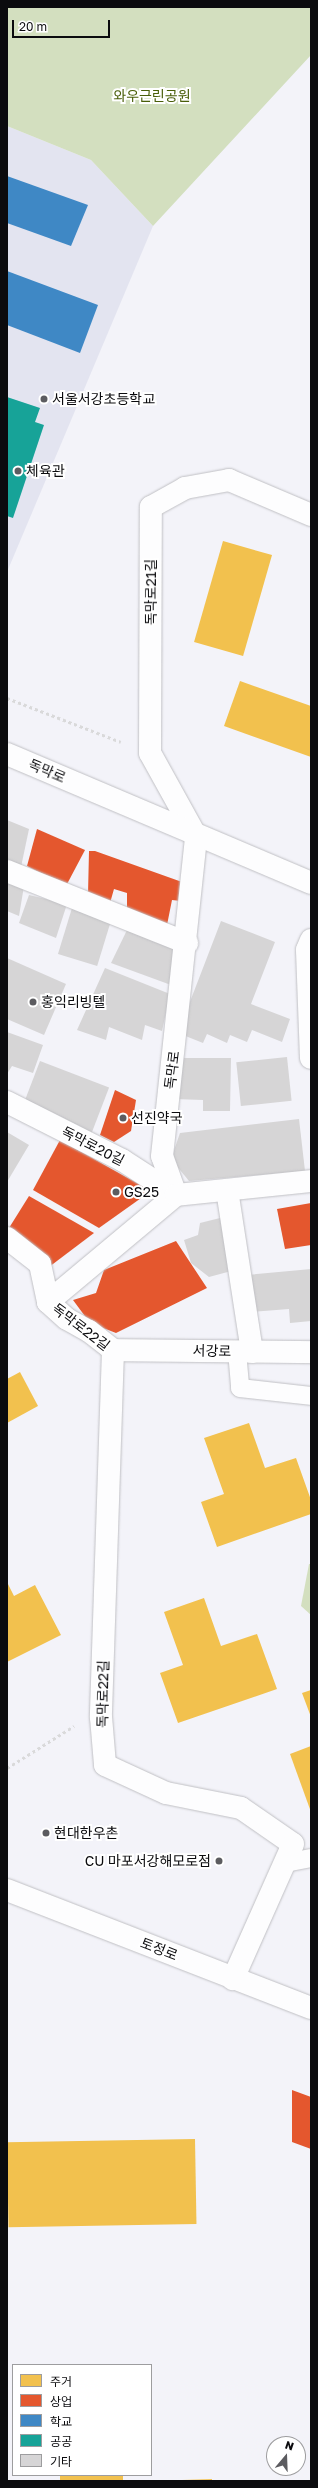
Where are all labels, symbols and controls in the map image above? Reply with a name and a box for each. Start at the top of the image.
scale bar [14,12,112,38]
text: 20 m [19,19,47,34]
park label: 와우근린공원 [113,88,191,104]
place label: 서울서강초등학교 [52,391,155,407]
marker: 서울서강초등학교 [39,394,49,404]
place label: 체육관 [26,463,65,479]
marker: 체육관 [13,466,23,476]
street label: 독막로21길 [143,559,159,625]
street label: 독막로 [26,756,68,786]
place label: 홍익리빙텔 [41,994,105,1010]
marker: 홍익리빙텔 [28,997,38,1007]
street label: 독막로 [161,1050,183,1090]
place label: 선진약국 [131,1110,183,1126]
marker: 선진약국 [118,1113,128,1123]
street label: 독막로20길 [59,1123,127,1169]
place label: GS25 [124,1184,159,1200]
marker: GS25 [111,1187,121,1197]
street label: 독막로22길 [49,1300,113,1354]
street label: 서강로 [193,1342,231,1360]
street label: 독막로22길 [94,1660,112,1728]
place label: 현대한우촌 [54,1825,118,1841]
marker: 현대한우촌 [41,1828,51,1838]
place label: CU 마포서강해모로점 [85,1853,211,1869]
marker: CU 마포서강해모로점 [214,1856,224,1866]
street label: 토정로 [138,1934,180,1964]
legend [12,2364,152,2476]
text: 주거 [50,2374,72,2389]
text: 상업 [50,2394,72,2409]
text: 학교 [50,2414,72,2429]
text: 공공 [50,2434,72,2449]
north arrow [266,2436,306,2476]
text: N [284,2438,296,2453]
text: 기타 [50,2454,72,2469]

